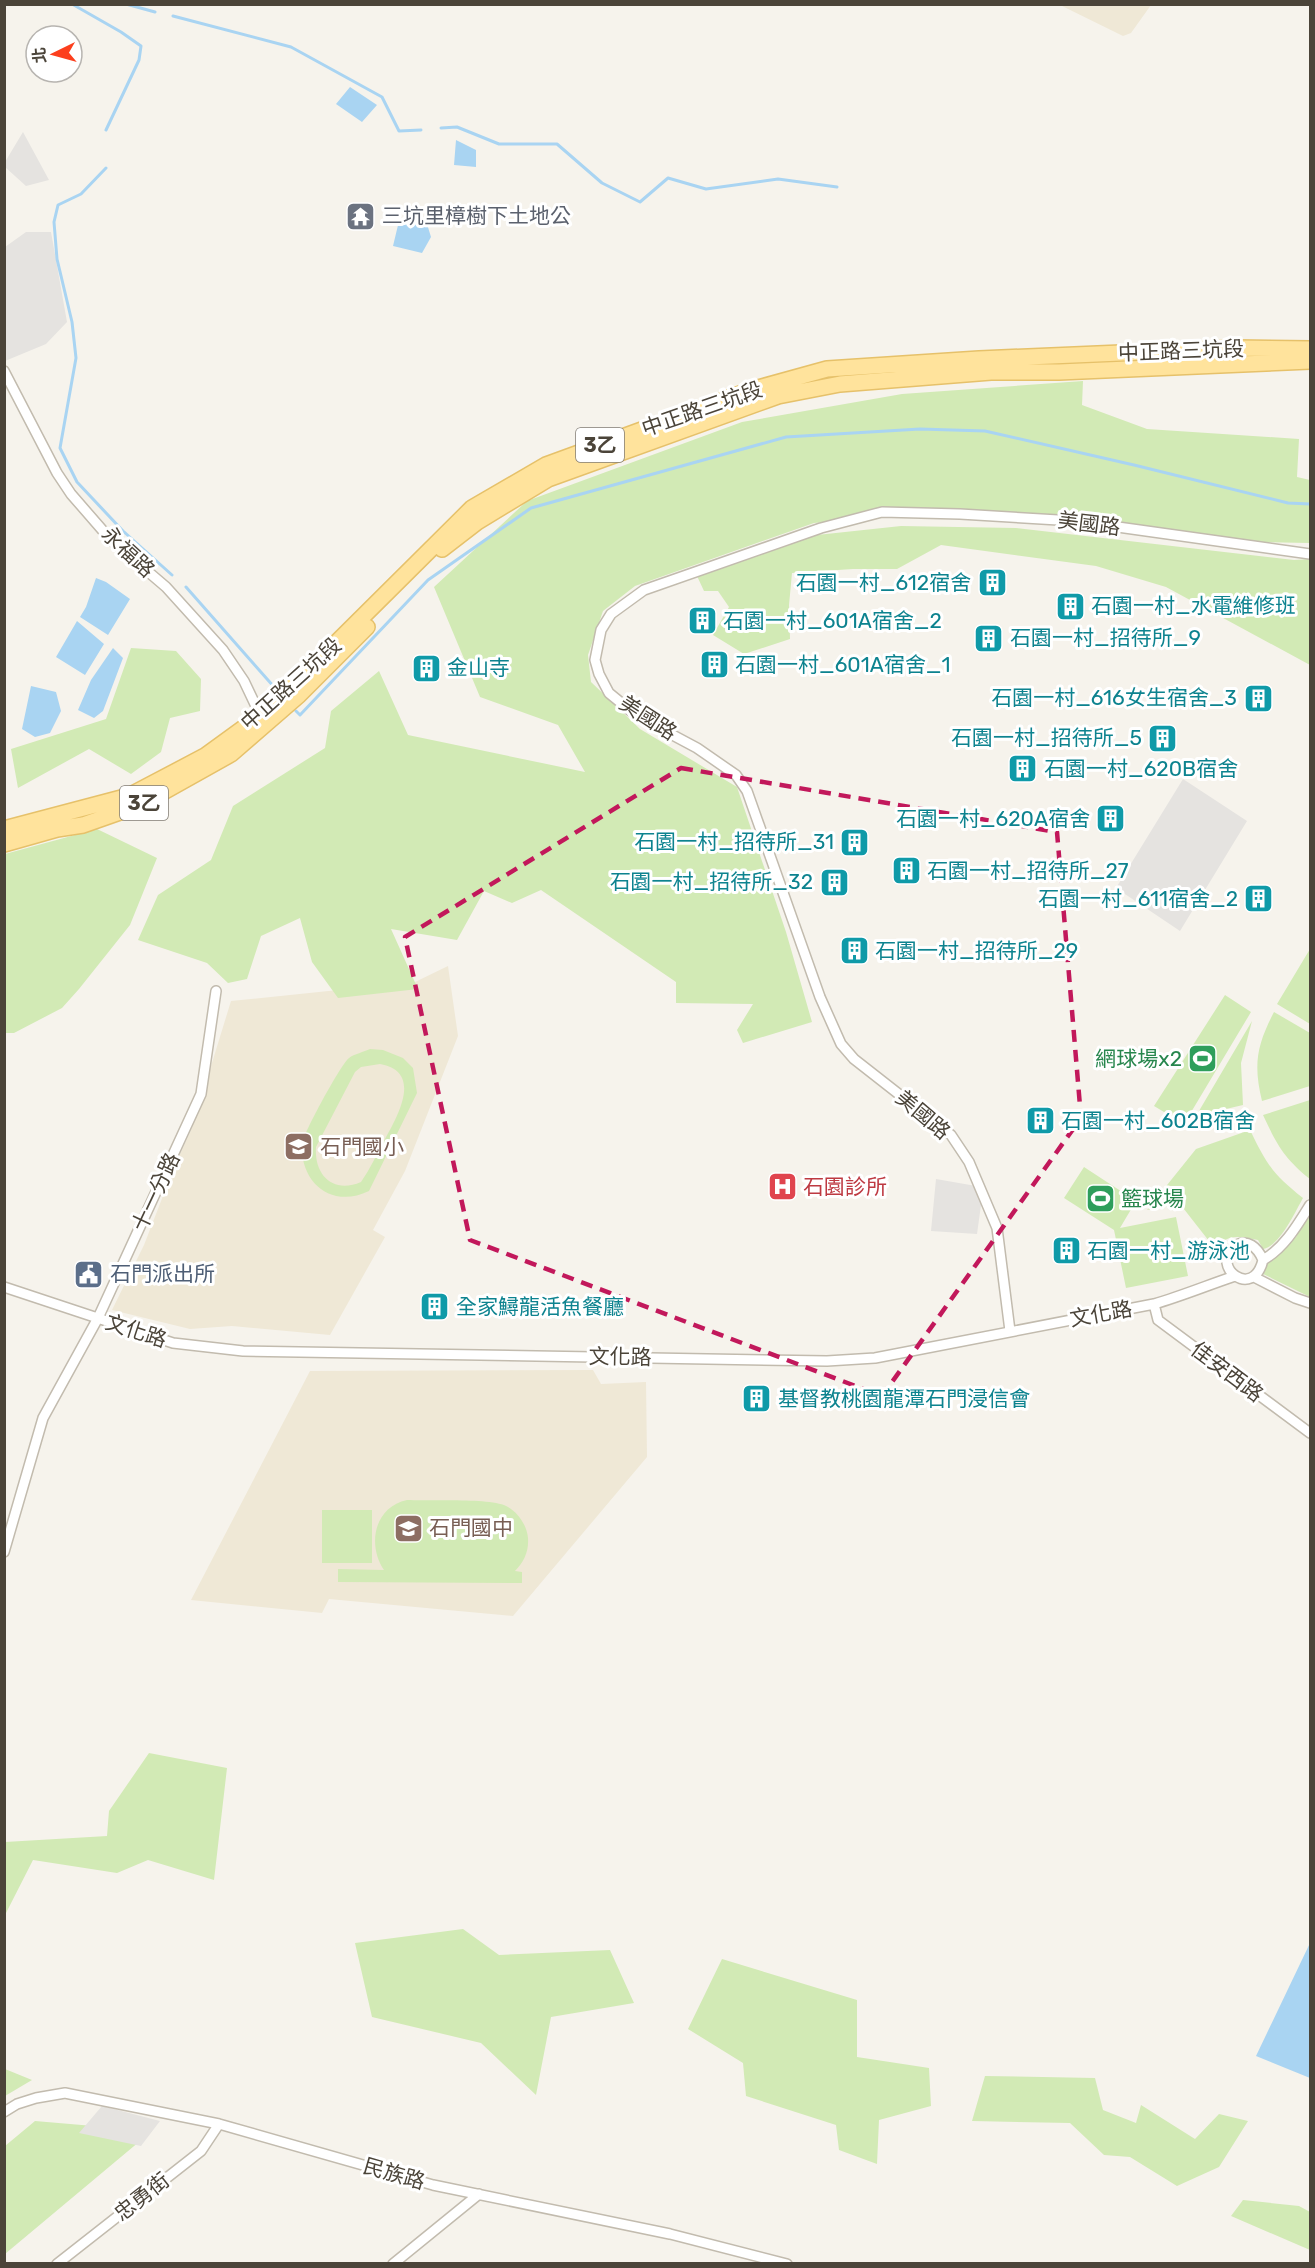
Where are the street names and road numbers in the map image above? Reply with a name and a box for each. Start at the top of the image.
street label: 中正路三坑段 [1118,336,1244,365]
street label: 中正路三坑段 [638,376,765,441]
road number: 3乙 [576,428,624,462]
street label: 美國路 [1056,507,1122,540]
street label: 永福路 [97,521,160,582]
street label: 中正路三坑段 [235,632,346,735]
street label: 美國路 [615,690,681,745]
road number: 3乙 [120,786,168,820]
street label: 美國路 [891,1085,955,1144]
street label: 十一分路 [126,1148,185,1235]
street label: 文化路 [1068,1296,1134,1331]
street label: 文化路 [102,1309,170,1352]
street label: 佳安西路 [1186,1336,1268,1407]
street label: 文化路 [588,1343,652,1370]
street label: 民族路 [360,2153,428,2194]
street label: 忠勇街 [109,2167,174,2226]

